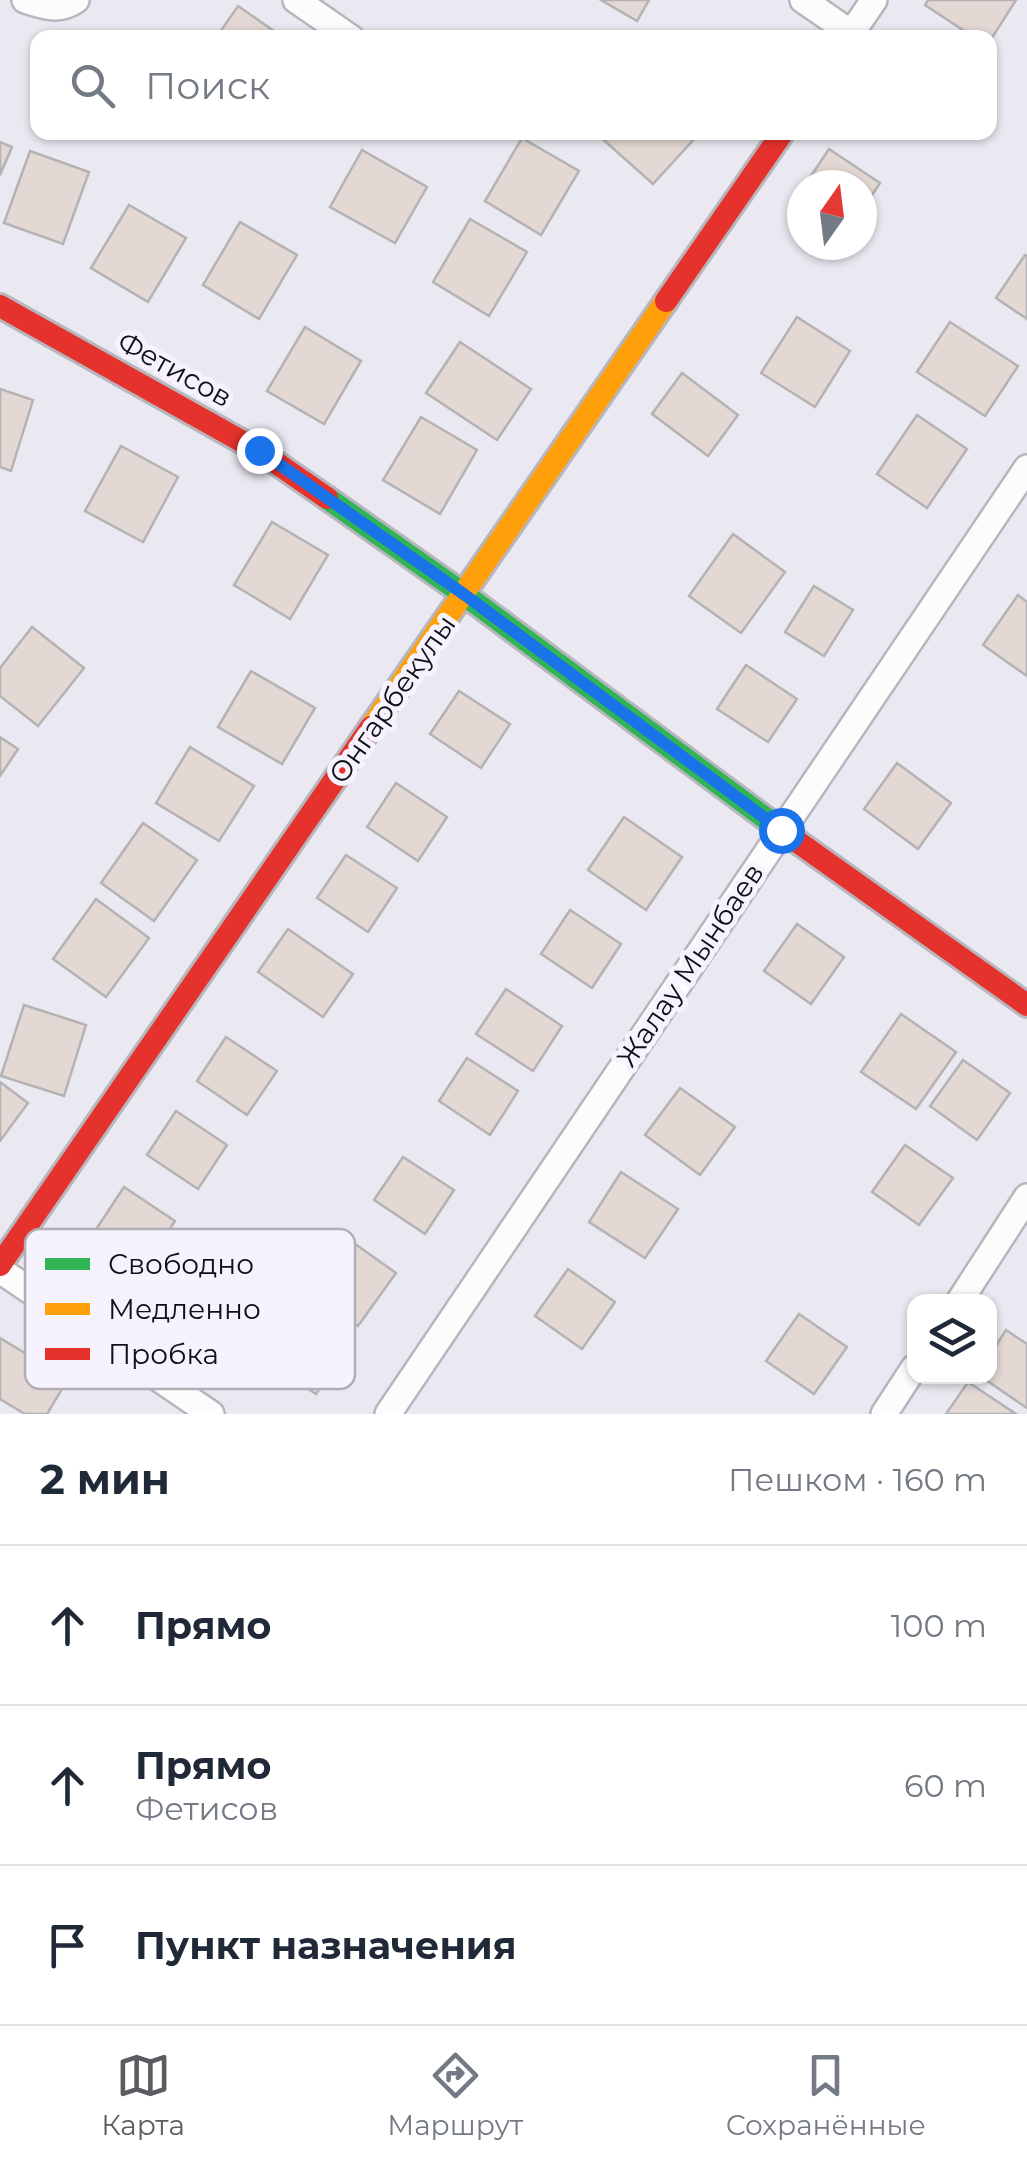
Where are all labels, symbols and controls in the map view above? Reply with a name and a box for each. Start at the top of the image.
search box [30,30,997,140]
icon: search [65,58,120,113]
text: Поиск [145,62,270,109]
north arrow [787,170,877,260]
street label: Фетисов [112,324,238,414]
route end [237,428,283,474]
street label: Онгарбекулы [321,608,463,790]
route start [759,808,805,854]
street label: Жалау Мынбаев [609,857,771,1073]
legend [25,1229,355,1389]
text: Свободно [108,1247,254,1281]
text: Медленно [108,1292,261,1326]
map controls [907,1294,997,1384]
button: layers [907,1294,997,1384]
text: Пробка [108,1337,219,1371]
text: 2 мин [40,1453,170,1505]
text: Пешком · 160 m [728,1460,987,1499]
icon: ahead [40,1598,95,1653]
text: Прямо [135,1602,271,1649]
text: 100 m [891,1606,987,1645]
text: Прямо [135,1742,271,1789]
icon: ahead [40,1758,95,1813]
text: 60 m [904,1766,987,1805]
text: Фетисов [135,1789,278,1828]
icon: arrive [40,1918,95,1973]
text: Пункт назначения [135,1922,517,1969]
tab: Карта [101,2048,185,2142]
tab: Маршрут [387,2048,523,2142]
tab: Сохранённые [726,2048,926,2142]

